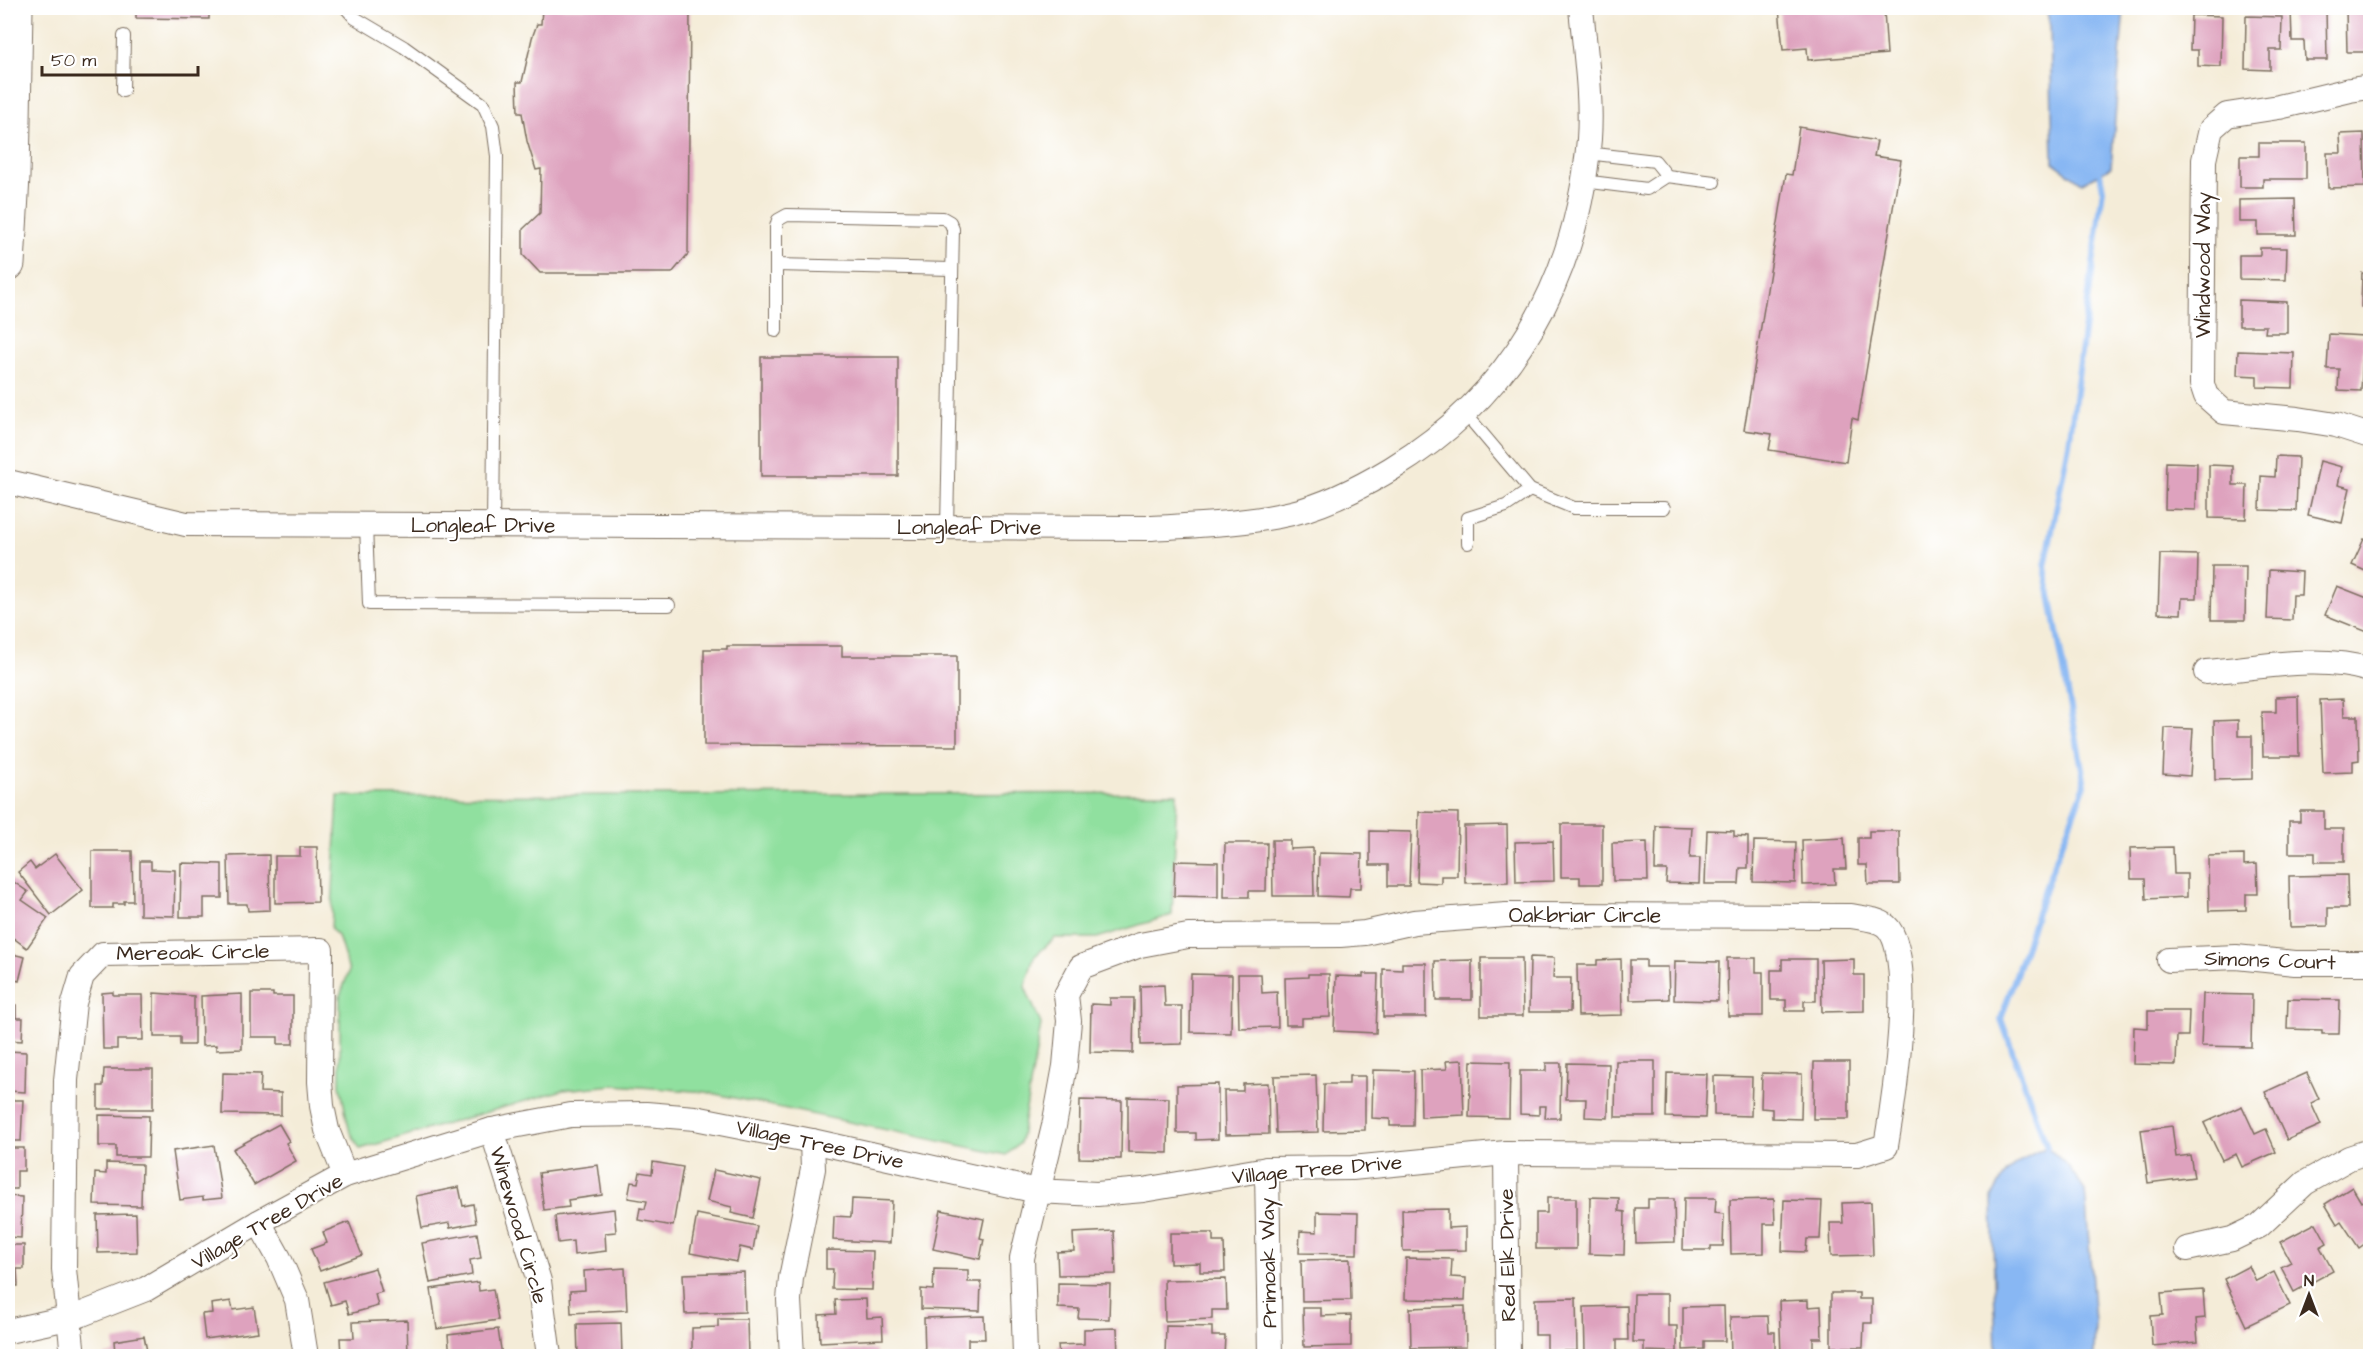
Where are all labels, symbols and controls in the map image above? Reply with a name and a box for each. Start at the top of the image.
scale bar [42,39,198,77]
text: 50 m [51,48,96,73]
street label: Windwood Way [2189,192,2220,338]
street label: Longleaf Drive [411,511,555,542]
street label: Longleaf Drive [897,513,1041,544]
street label: Oakbriar Circle [1509,901,1661,930]
street label: Mereoak Circle [116,937,270,968]
street label: Simons Court [2204,944,2337,977]
street label: Village Tree Drive [733,1113,906,1178]
street label: Winewood Circle [482,1143,555,1307]
street label: Village Tree Drive [1231,1148,1403,1193]
street label: Village Tree Drive [186,1166,349,1278]
street label: Red Elk Drive [1492,1188,1523,1322]
street label: Primoak Way [1253,1197,1286,1328]
north arrow [2279,1265,2339,1325]
text: N [2304,1270,2314,1292]

